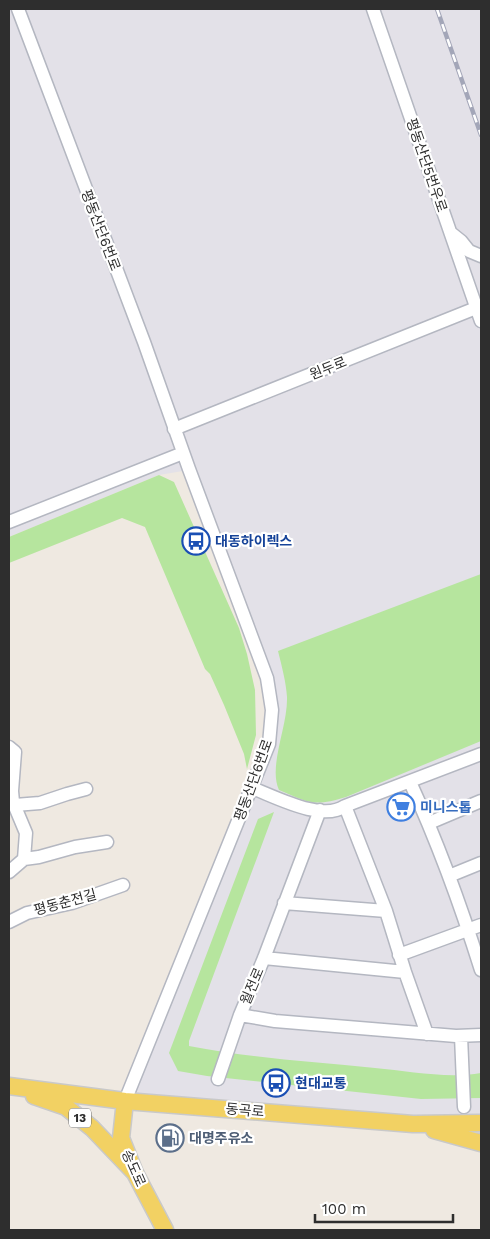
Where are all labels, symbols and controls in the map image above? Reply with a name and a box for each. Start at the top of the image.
street label: 평동산단5번우로 [403,116,451,214]
street label: 평동산단6번로 [78,187,124,273]
street label: 원두로 [307,353,349,383]
bus stop icon: 대동하이렉스 [181,526,211,556]
place label: 대동하이렉스 [215,533,292,549]
street label: 평동산단6번로 [231,737,275,823]
supermarket icon: 미니스톱 [386,792,416,822]
place label: 미니스톱 [420,799,472,815]
street label: 평동춘전길 [32,886,98,918]
street label: 월전로 [237,965,267,1007]
bus stop icon: 현대교통 [261,1068,291,1098]
place label: 현대교통 [295,1075,347,1091]
street label: 동곡로 [225,1100,265,1120]
road number: 13 [69,1108,91,1128]
fuel station icon: 대명주유소 [155,1123,185,1153]
place label: 대명주유소 [189,1130,254,1146]
street label: 송도로 [119,1147,149,1189]
scale bar [315,1192,452,1224]
text: 100 m [322,1200,366,1218]

